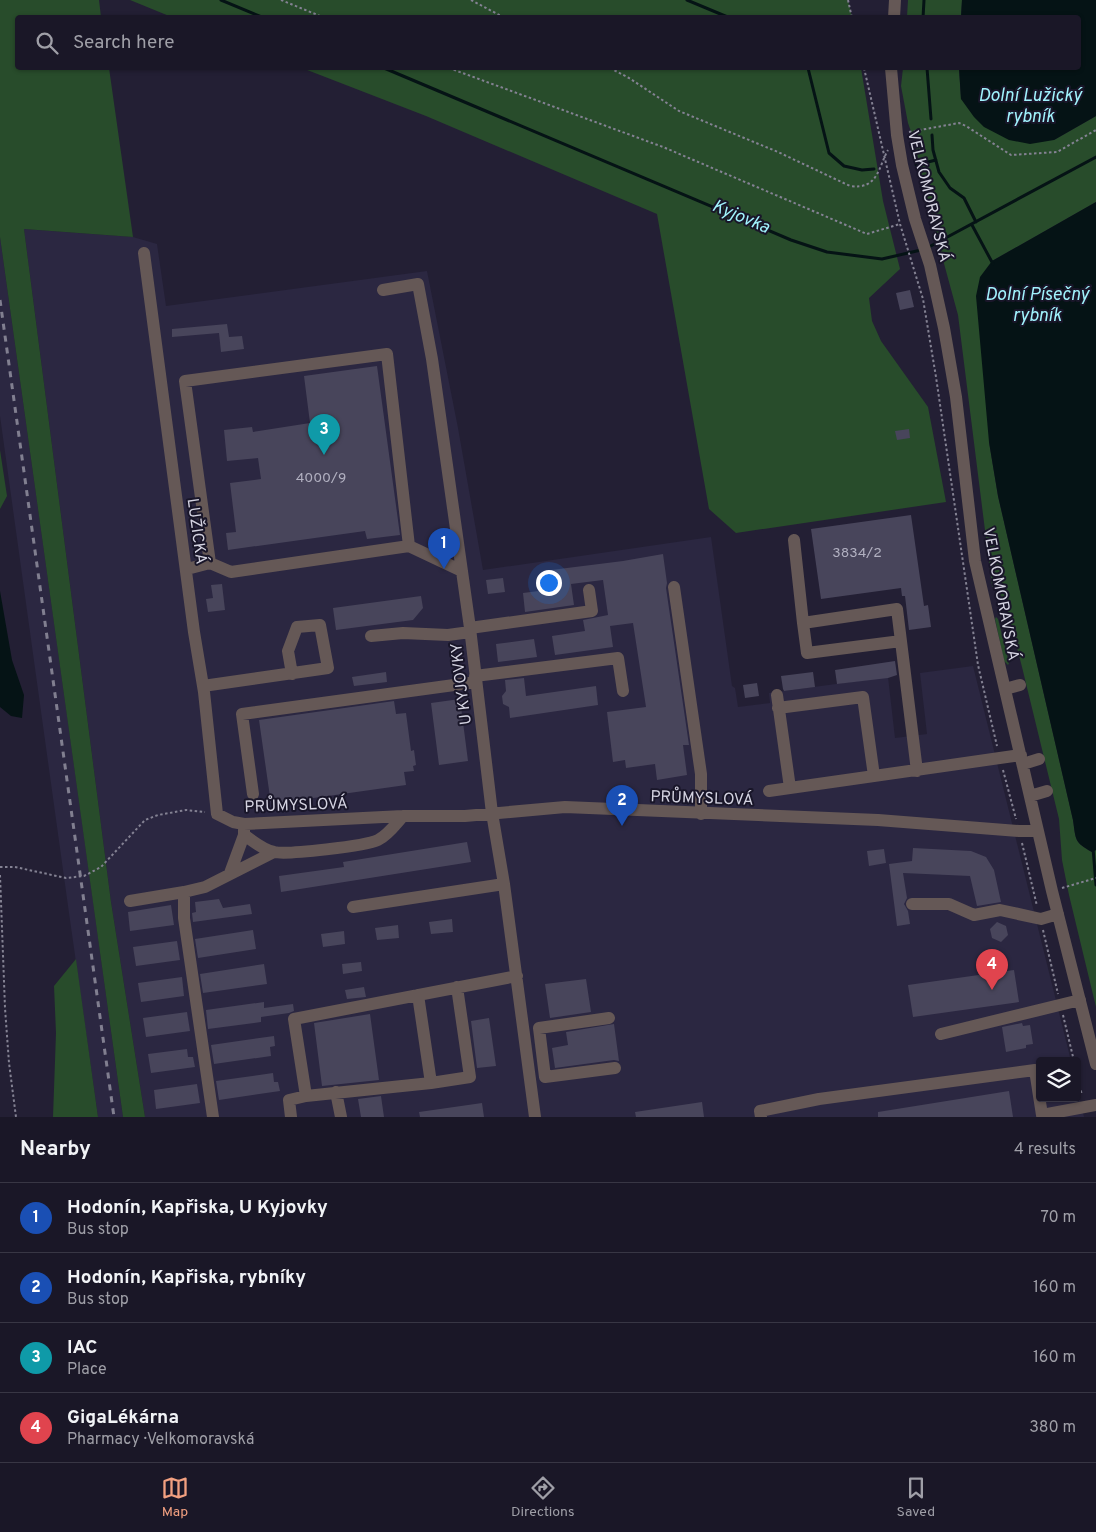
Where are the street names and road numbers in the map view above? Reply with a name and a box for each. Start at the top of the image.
street label: VELKOMORAVSKÁ [902,128,956,265]
street label: LUŽICKÁ [182,497,213,566]
street label: VELKOMORAVSKÁ [977,526,1025,663]
street label: U KYJOVKY [447,642,477,726]
street label: PRŮMYSLOVÁ [650,784,754,811]
street label: PRŮMYSLOVÁ [244,791,348,818]

